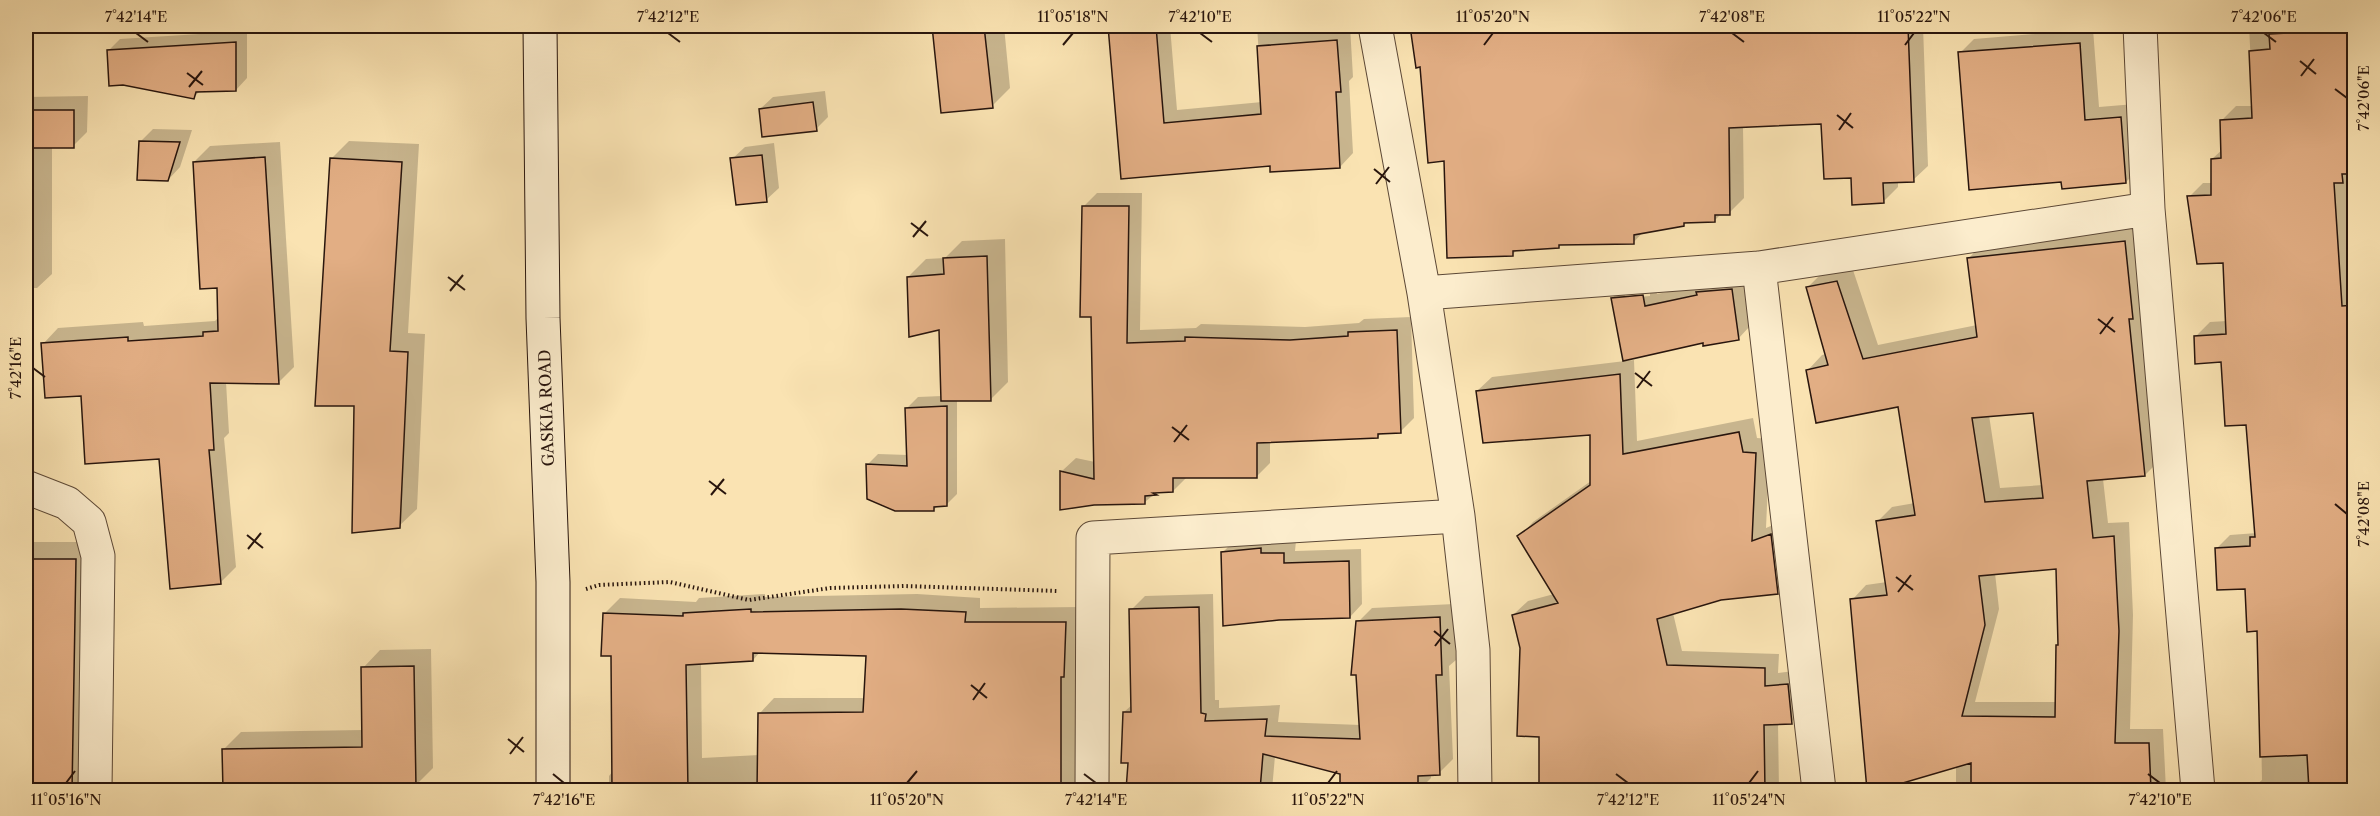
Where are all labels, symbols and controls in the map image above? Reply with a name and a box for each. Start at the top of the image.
text: 7°42'14"E [105,7,167,26]
text: 7°42'12"E [637,7,699,26]
text: 11°05'18"N [1037,7,1109,26]
text: 7°42'10"E [1168,7,1232,26]
text: 11°05'20"N [1456,7,1530,26]
text: 7°42'08"E [1699,7,1765,26]
text: 11°05'22"N [1877,7,1951,26]
text: 7°42'06"E [2231,7,2297,26]
text: 7°42'06"E [2354,65,2373,131]
text: 7°42'16"E [6,337,25,399]
street label: GASKIA ROAD [534,349,558,467]
text: 7°42'08"E [2354,481,2373,547]
text: 11°05'16"N [30,790,102,809]
text: 7°42'16"E [533,790,595,809]
text: 11°05'20"N [870,790,944,809]
text: 7°42'14"E [1065,790,1127,809]
text: 11°05'22"N [1291,790,1365,809]
text: 7°42'12"E [1597,790,1659,809]
text: 11°05'24"N [1712,790,1786,809]
text: 7°42'10"E [2128,790,2192,809]

